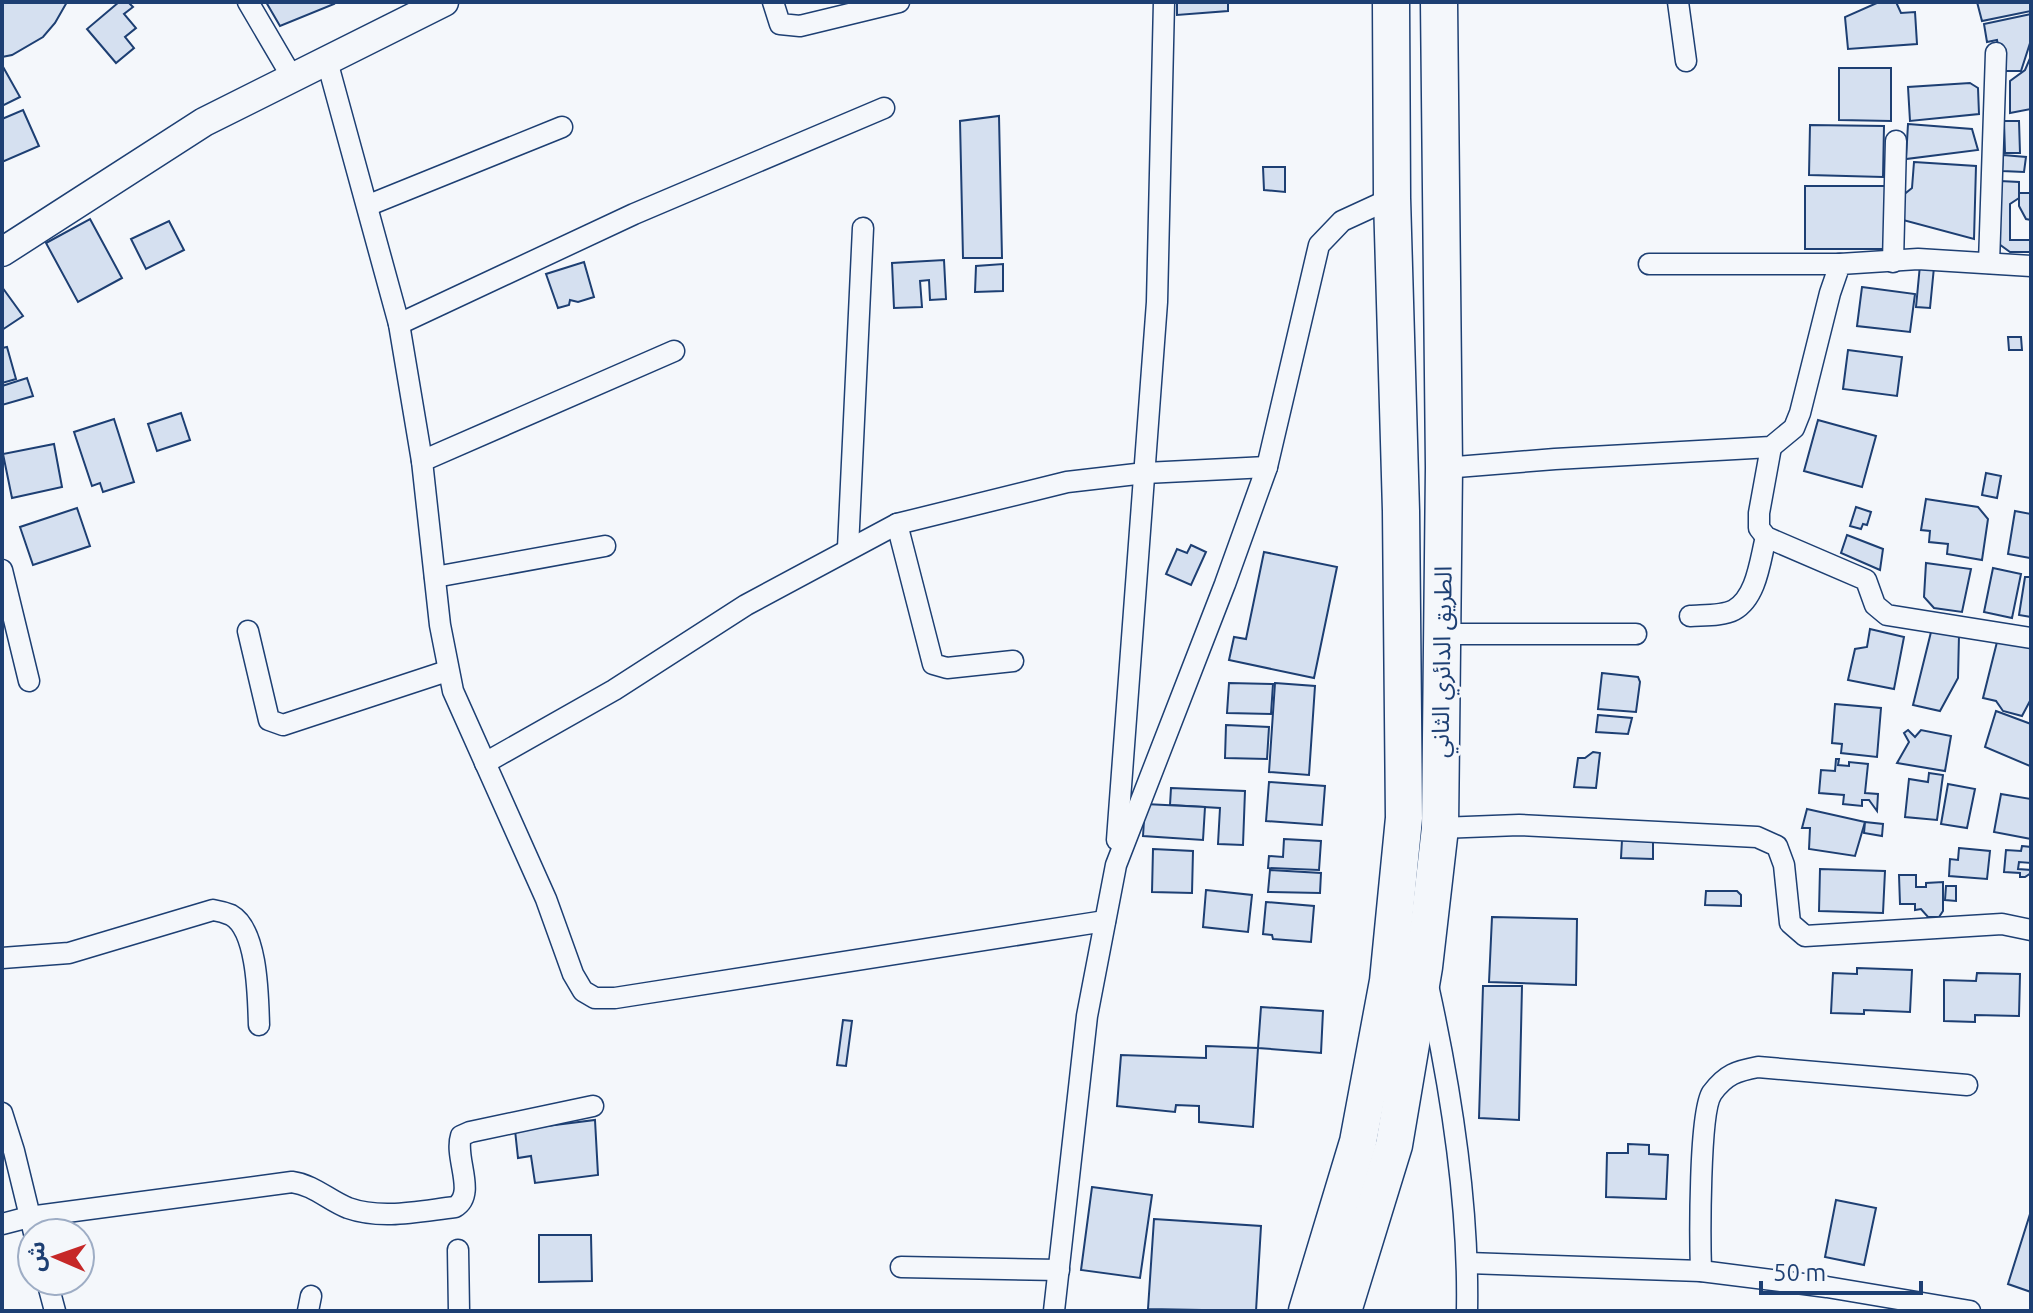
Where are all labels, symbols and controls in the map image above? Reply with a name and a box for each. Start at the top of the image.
street label: الطريق الدائري الثاني [1426,566,1462,758]
north arrow [16,1217,96,1297]
text: ش [22,1241,50,1272]
scale bar [1761,1245,1921,1295]
text: 50 m [1773,1259,1826,1286]

